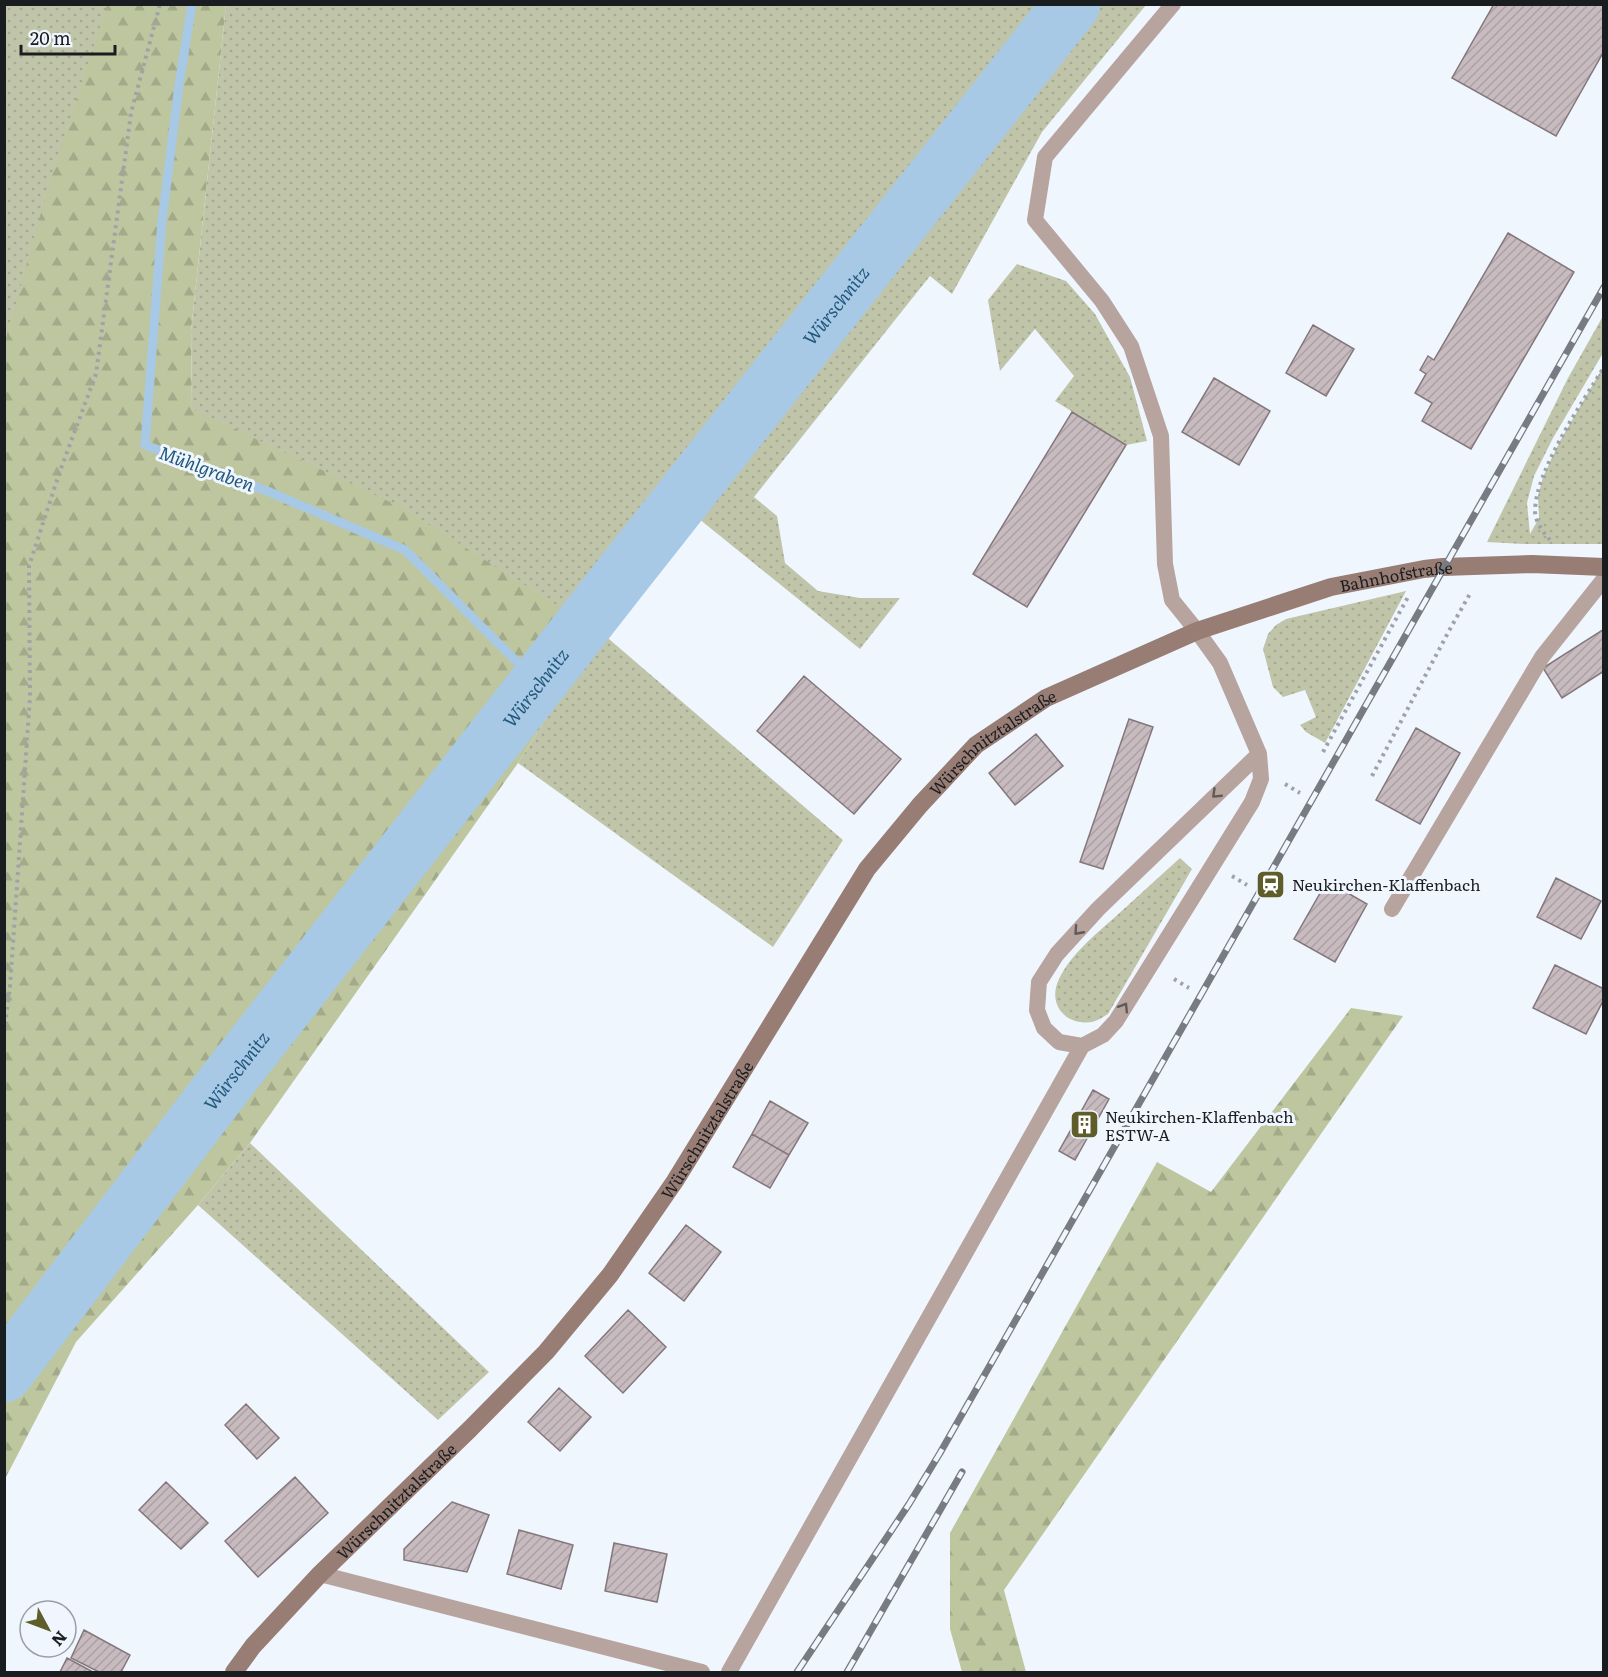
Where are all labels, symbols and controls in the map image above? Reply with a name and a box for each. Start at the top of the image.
scale bar [21,18,116,56]
text: 20 m [30,24,71,51]
water label: Würschnitz [795,260,875,350]
water label: Mühlgraben [156,438,258,498]
street label: Bahnhofstraße [1337,555,1453,597]
water label: Würschnitz [495,642,574,732]
street label: Würschnitztalstraße [923,683,1060,800]
one-way arrow [1213,787,1224,798]
station icon: Neukirchen-Klaffenbach [1255,868,1287,900]
place label: Neukirchen-Klaffenbach [1292,872,1481,896]
one-way arrow [1074,925,1085,935]
one-way arrow [1117,1003,1129,1013]
water label: Würschnitz [196,1025,275,1115]
street label: Würschnitztalstraße [654,1056,758,1204]
place label: Neukirchen-Klaffenbach ESTW-A [1105,1104,1294,1146]
building icon: Neukirchen-Klaffenbach ESTW-A [1068,1109,1100,1141]
street label: Würschnitztalstraße [330,1437,461,1564]
north arrow [18,1599,78,1659]
text: N [47,1627,74,1652]

